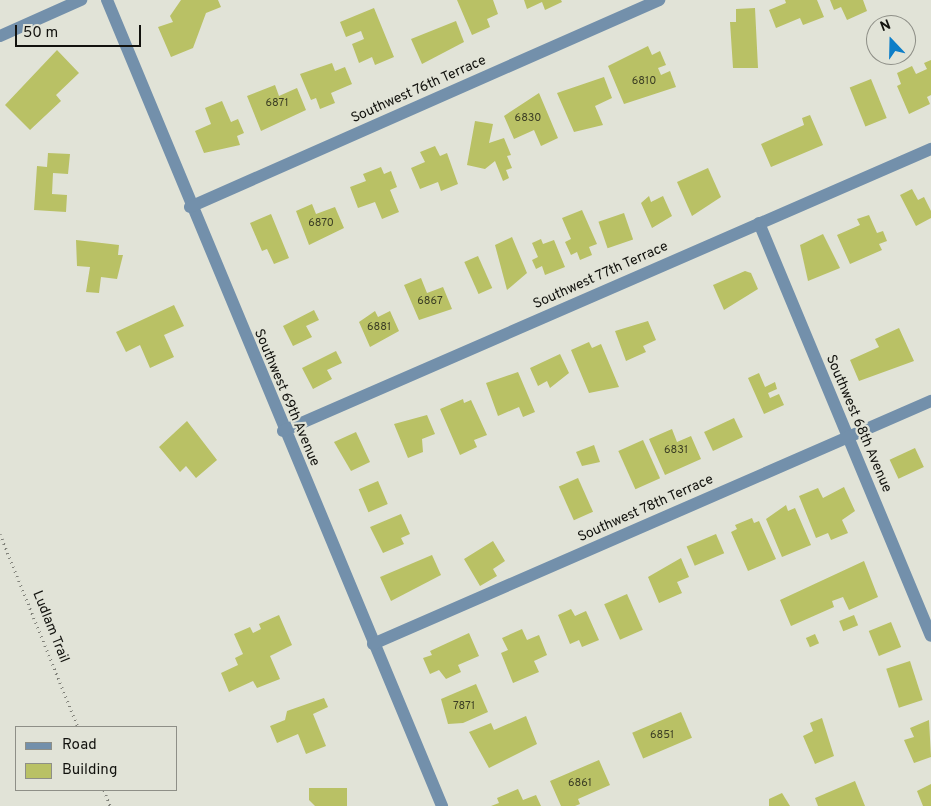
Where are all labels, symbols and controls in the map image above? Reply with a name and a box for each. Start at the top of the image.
scale bar [18,15,144,47]
north arrow [866,15,916,65]
text: N [878,17,894,36]
text: 50 m [23,24,58,43]
street label: Southwest 76th Terrace [348,52,490,128]
house number: 6810 [632,74,656,88]
house number: 6871 [265,96,289,110]
house number: 6830 [515,111,541,125]
house number: 6870 [308,216,334,230]
street label: Southwest 77th Terrace [530,238,672,314]
house number: 6867 [417,294,443,308]
house number: 6881 [367,320,391,334]
street label: Southwest 69th Avenue [249,327,323,469]
street label: Southwest 68th Avenue [821,352,895,496]
house number: 6831 [664,443,688,457]
street label: Southwest 78th Terrace [575,471,717,547]
street label: Ludlam Trail [28,588,72,666]
house number: 7871 [453,699,475,713]
legend [15,726,178,791]
house number: 6851 [650,728,674,742]
text: Road [62,736,97,755]
text: Building [62,761,117,780]
house number: 6861 [568,776,592,790]

